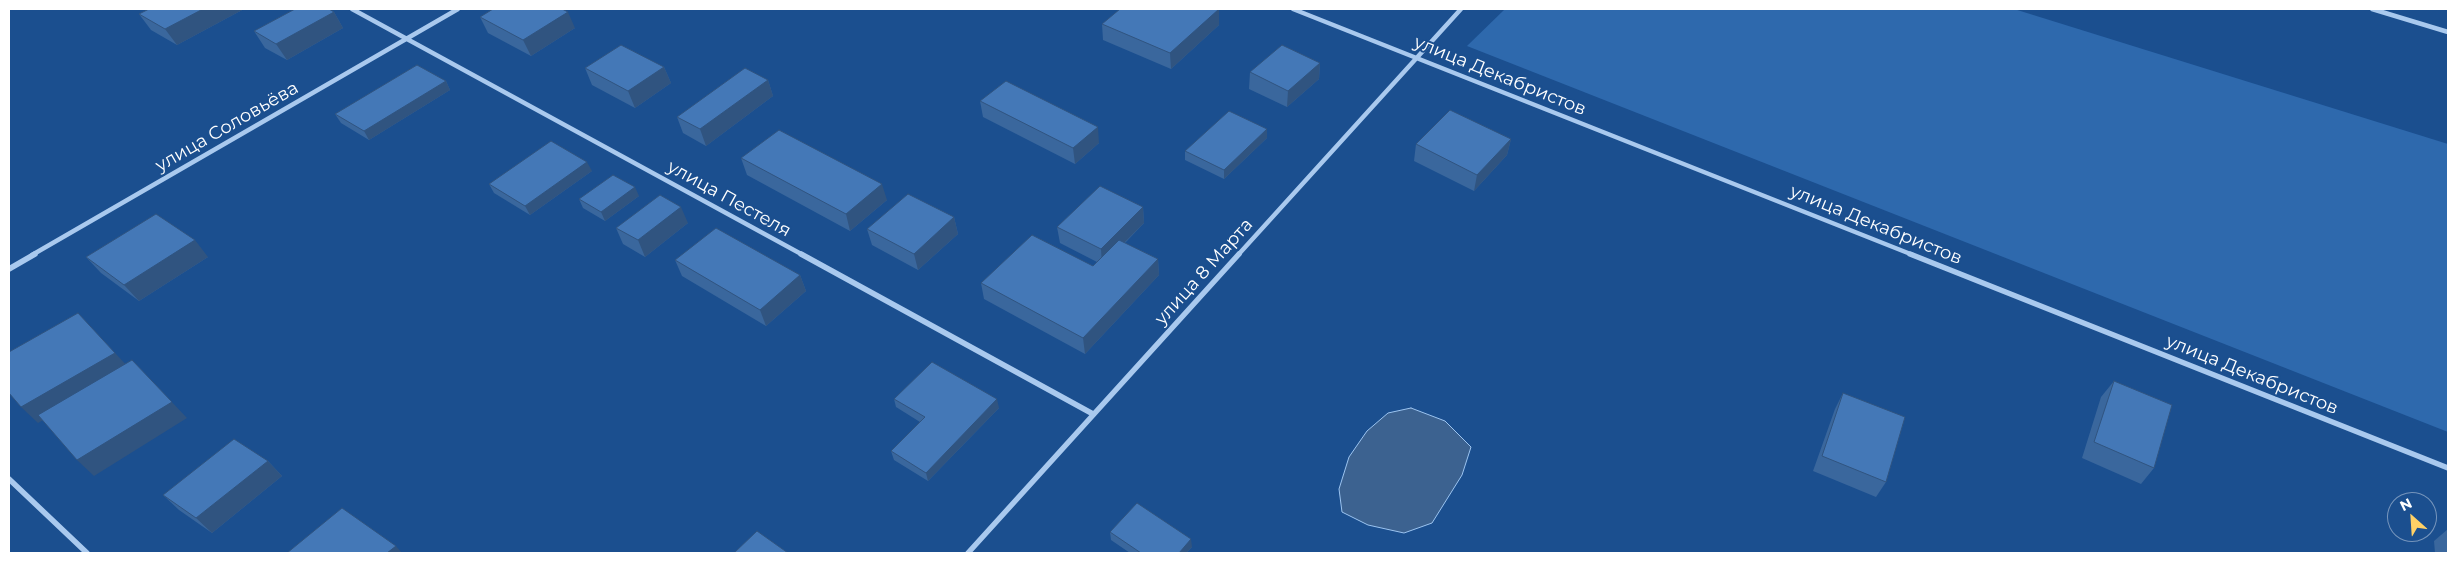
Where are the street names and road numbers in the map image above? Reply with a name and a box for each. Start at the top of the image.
street label: улица Декабристов [1411,32,1589,120]
street label: улица Соловьёва [152,77,302,177]
street label: улица Пестеля [663,156,795,242]
street label: улица Декабристов [1787,181,1965,269]
street label: улица 8 Марта [1150,214,1258,330]
street label: улица Декабристов [2163,331,2341,419]

